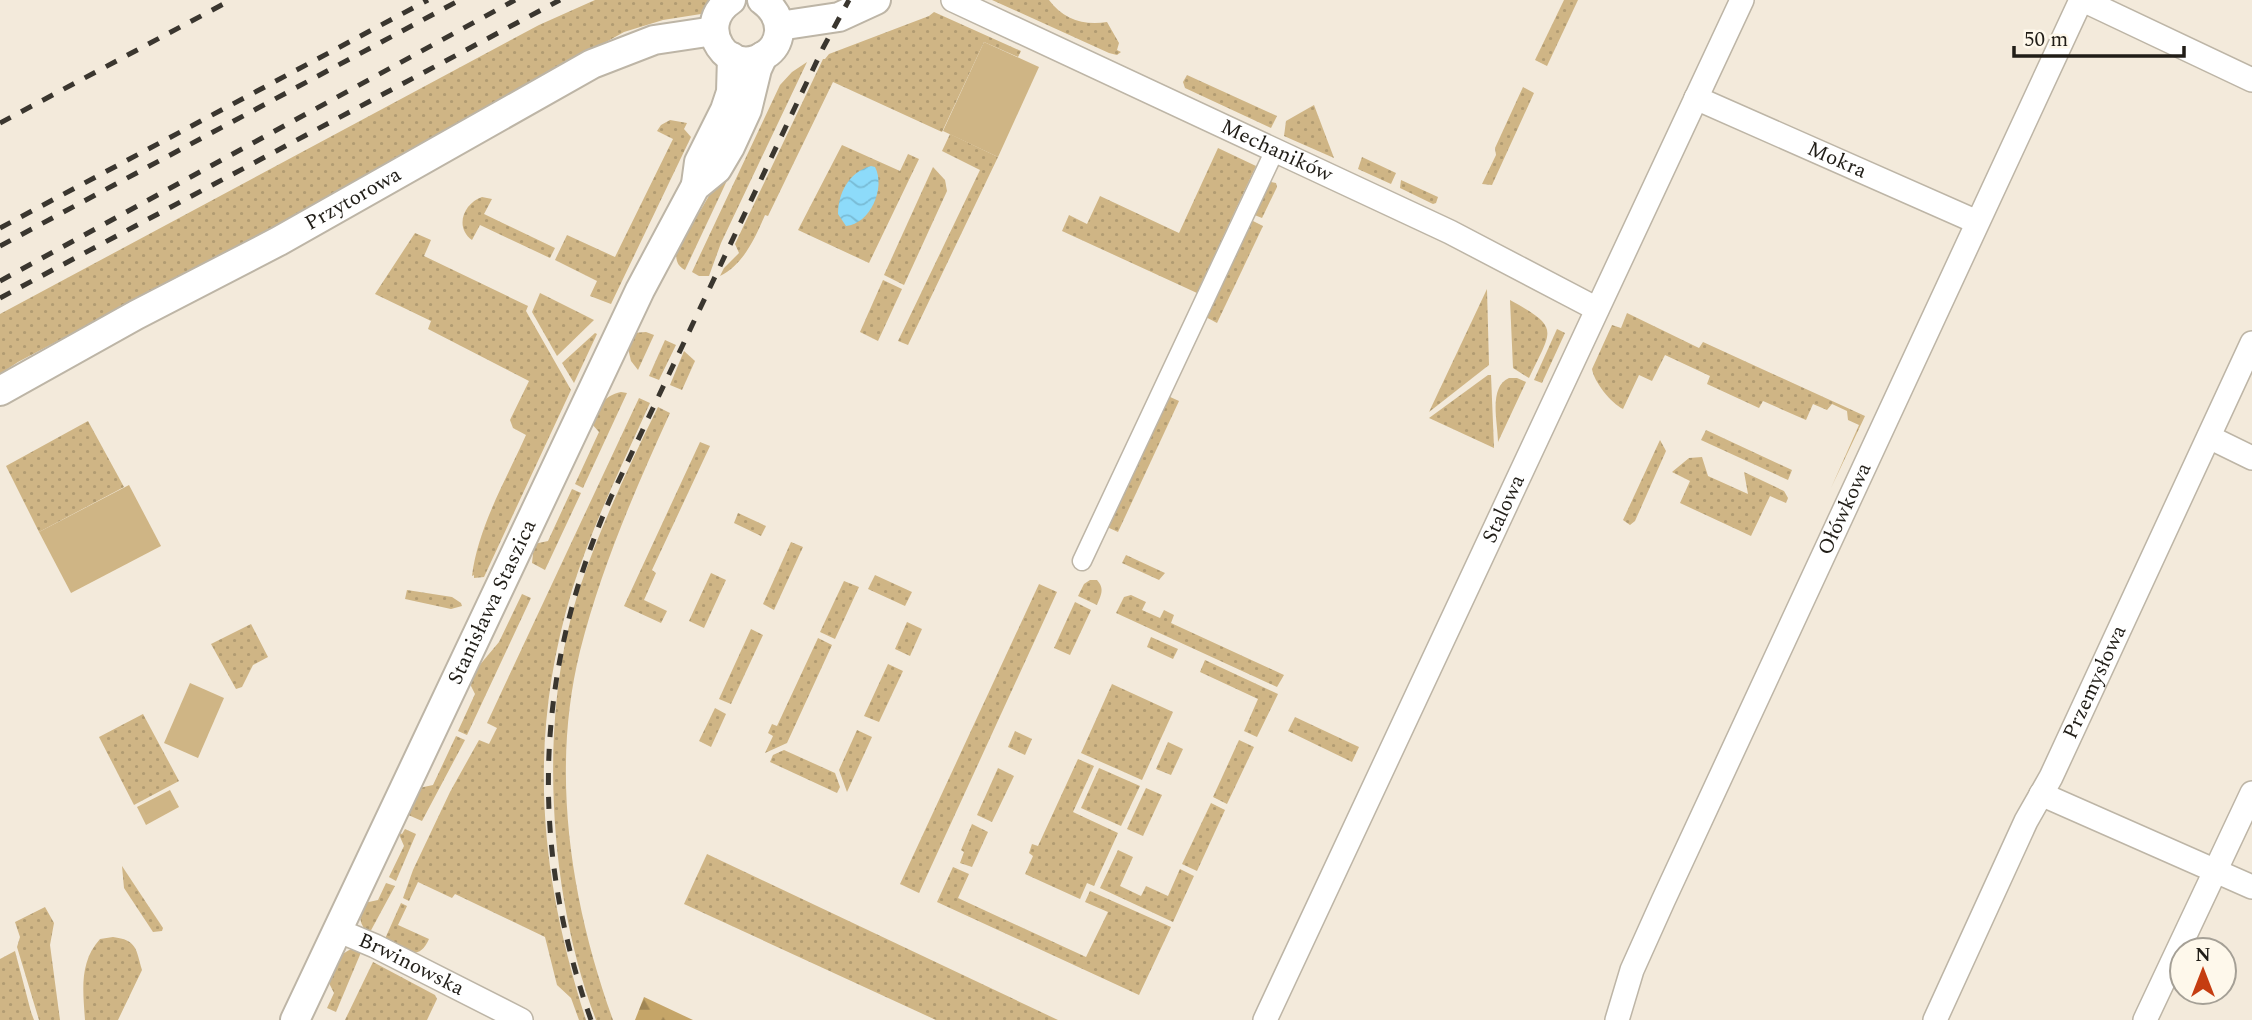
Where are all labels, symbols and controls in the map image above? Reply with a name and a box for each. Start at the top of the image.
scale bar [2014,14,2184,58]
text: 50 m [2024,24,2068,56]
street label: Mechaników [1215,111,1339,191]
street label: Mokra [1802,133,1872,188]
street label: Przytorowa [299,159,408,239]
street label: Ołówkowa [1810,457,1881,561]
street label: Stalowa [1474,469,1534,549]
street label: Stanisława Staszica [440,514,546,690]
street label: Przemysłowa [2055,619,2135,744]
street label: Brwinowska [353,925,470,1005]
north arrow [2168,936,2238,1006]
text: N [2195,941,2211,970]

